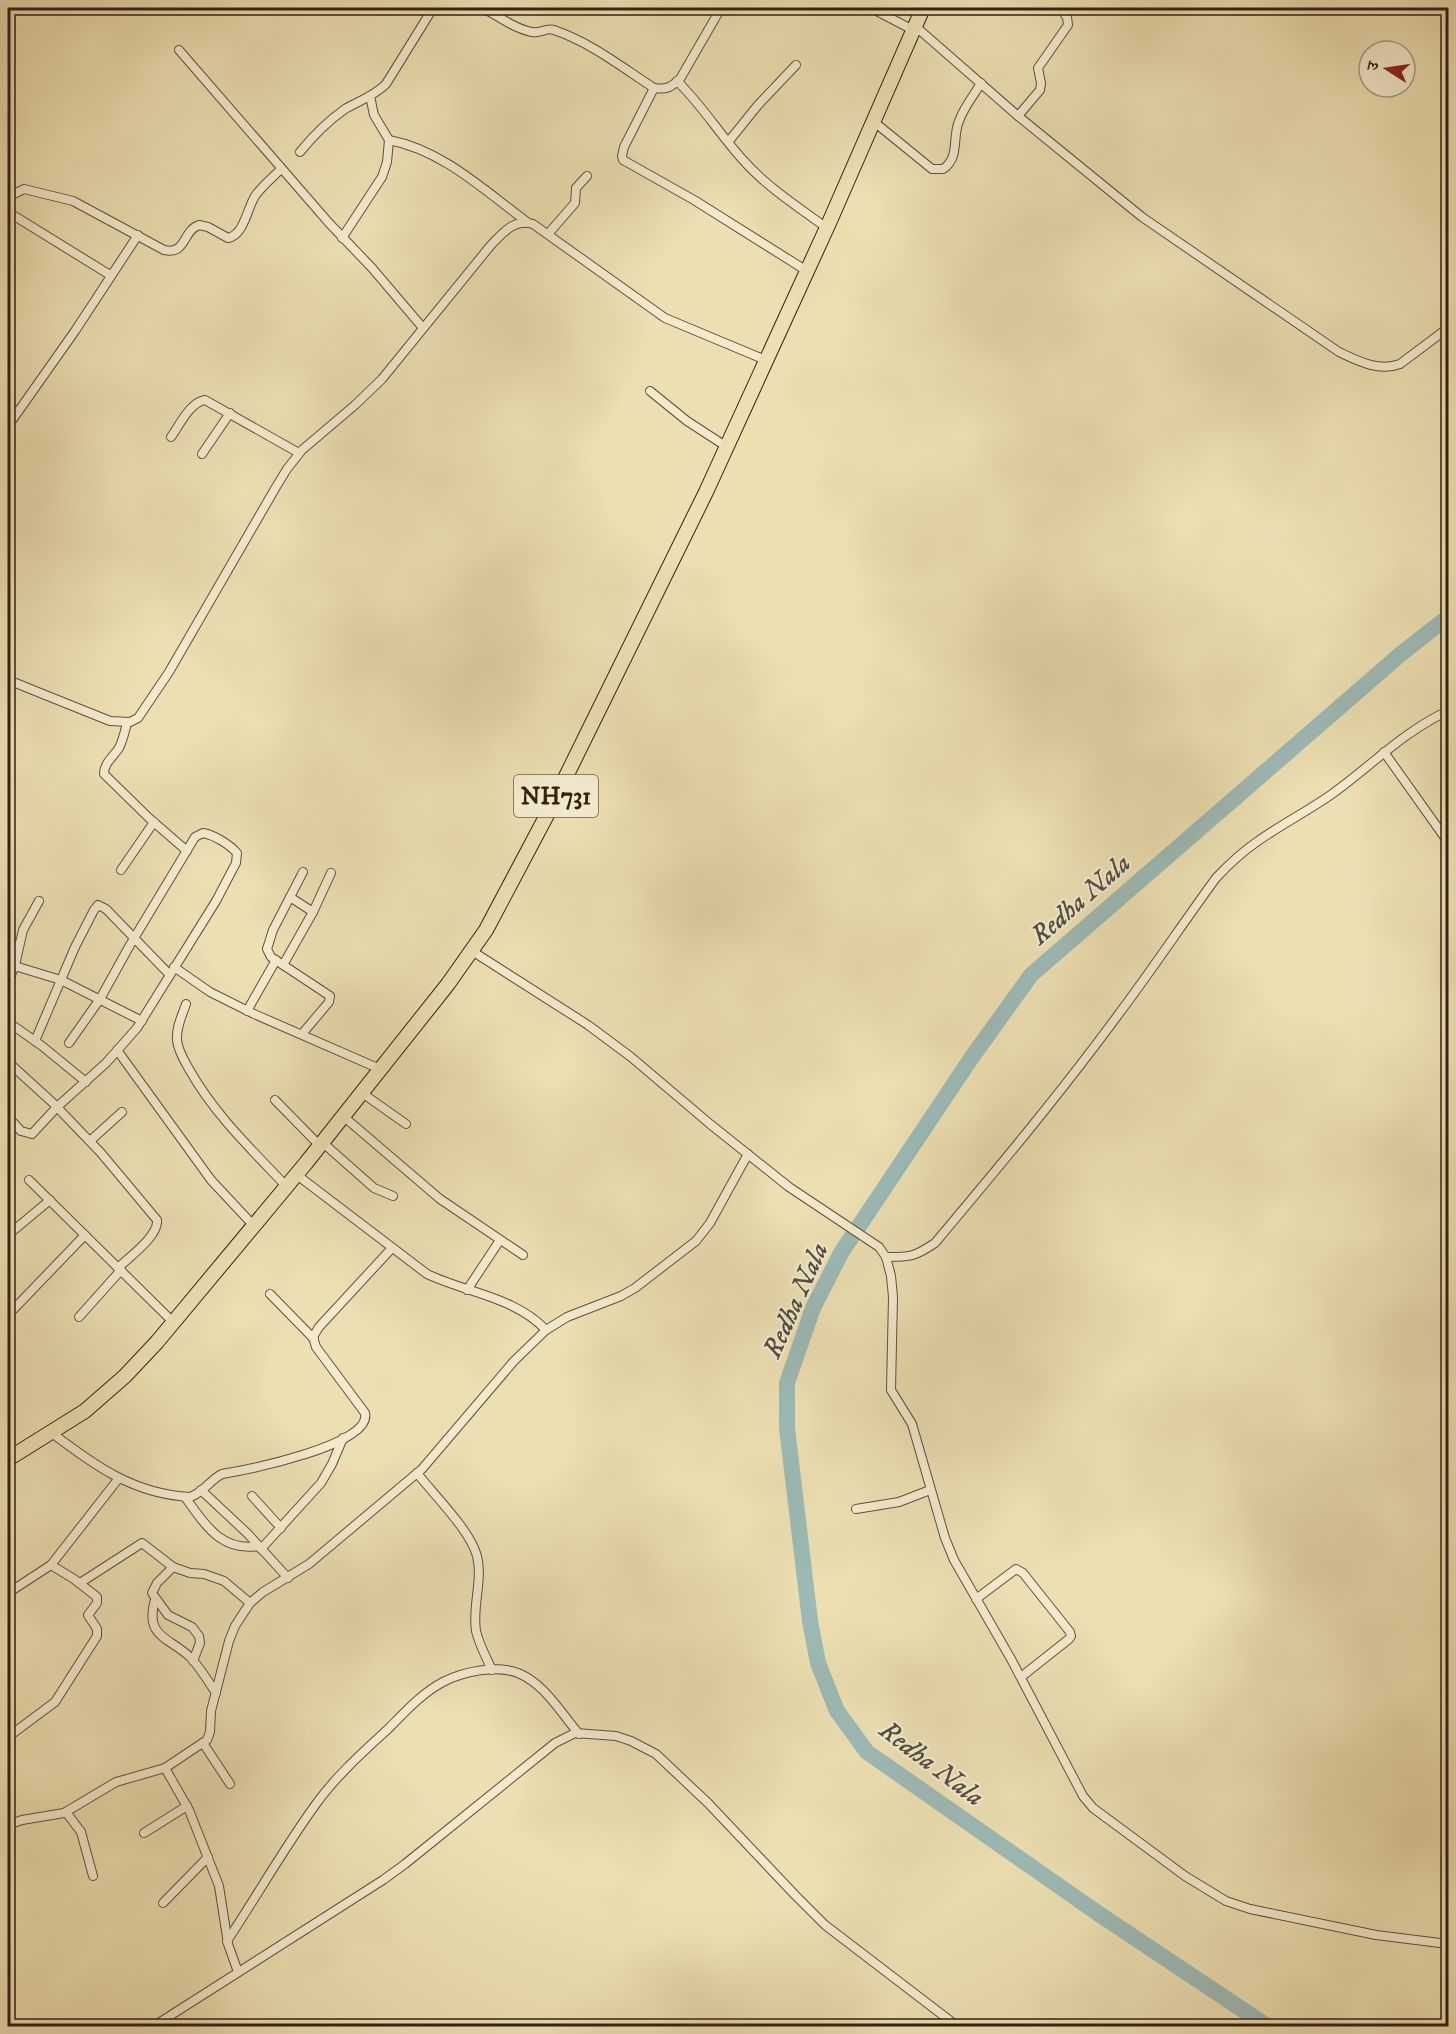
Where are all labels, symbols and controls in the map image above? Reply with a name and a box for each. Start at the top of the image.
north arrow [1357,39,1417,99]
text: उ [1362,58,1384,73]
road number: NH731 [514,775,598,817]
water label: Redha Nala [1022,847,1138,953]
water label: Redha Nala [755,1237,836,1364]
water label: Redha Nala [871,1713,991,1814]

